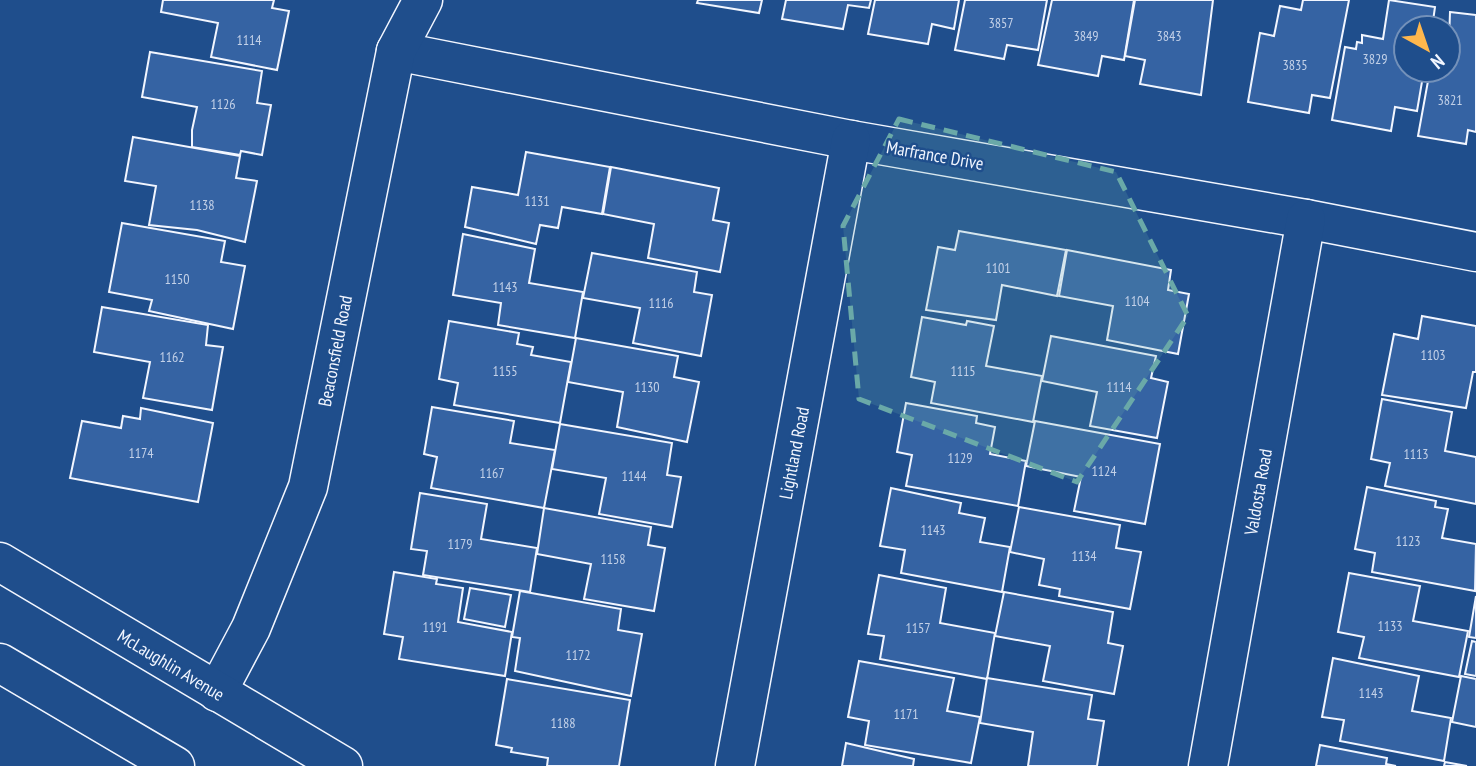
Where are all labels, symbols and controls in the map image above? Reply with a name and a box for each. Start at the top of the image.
house number: 3857 [988,14,1014,32]
north arrow [1392,14,1462,84]
house number: 3849 [1073,27,1099,45]
house number: 3843 [1156,27,1182,45]
house number: 1114 [236,31,262,49]
house number: 3829 [1362,50,1388,68]
text: N [1426,50,1450,75]
house number: 3835 [1282,56,1308,74]
house number: 3821 [1437,91,1463,109]
house number: 1126 [210,95,236,113]
street label: Marfrance Drive [885,135,985,175]
house number: 1131 [524,192,550,210]
house number: 1138 [189,196,215,214]
house number: 1101 [985,259,1011,277]
house number: 1150 [164,270,190,288]
house number: 1143 [492,278,518,296]
house number: 1104 [1124,292,1150,310]
street label: Beaconsfield Road [313,293,357,409]
house number: 1116 [648,294,674,312]
house number: 1103 [1420,346,1446,364]
house number: 1162 [159,348,185,366]
house number: 1155 [492,362,518,380]
house number: 1115 [950,362,976,380]
house number: 1130 [634,378,660,396]
house number: 1114 [1106,378,1132,396]
street label: Lightland Road [774,405,814,501]
house number: 1174 [128,444,154,462]
house number: 1113 [1403,445,1429,463]
street label: Valdosta Road [1239,447,1277,538]
house number: 1129 [947,449,973,467]
house number: 1124 [1091,462,1117,480]
house number: 1167 [479,464,505,482]
house number: 1144 [621,467,647,485]
house number: 1143 [920,521,946,539]
house number: 1123 [1395,532,1421,550]
house number: 1179 [447,535,473,553]
house number: 1134 [1071,547,1097,565]
house number: 1158 [600,550,626,568]
house number: 1133 [1377,617,1403,635]
house number: 1191 [422,618,448,636]
house number: 1157 [905,619,931,637]
street label: McLaughlin Avenue [113,624,229,706]
house number: 1172 [565,646,591,664]
house number: 1143 [1358,684,1384,702]
house number: 1171 [893,705,919,723]
house number: 1188 [550,714,576,732]

